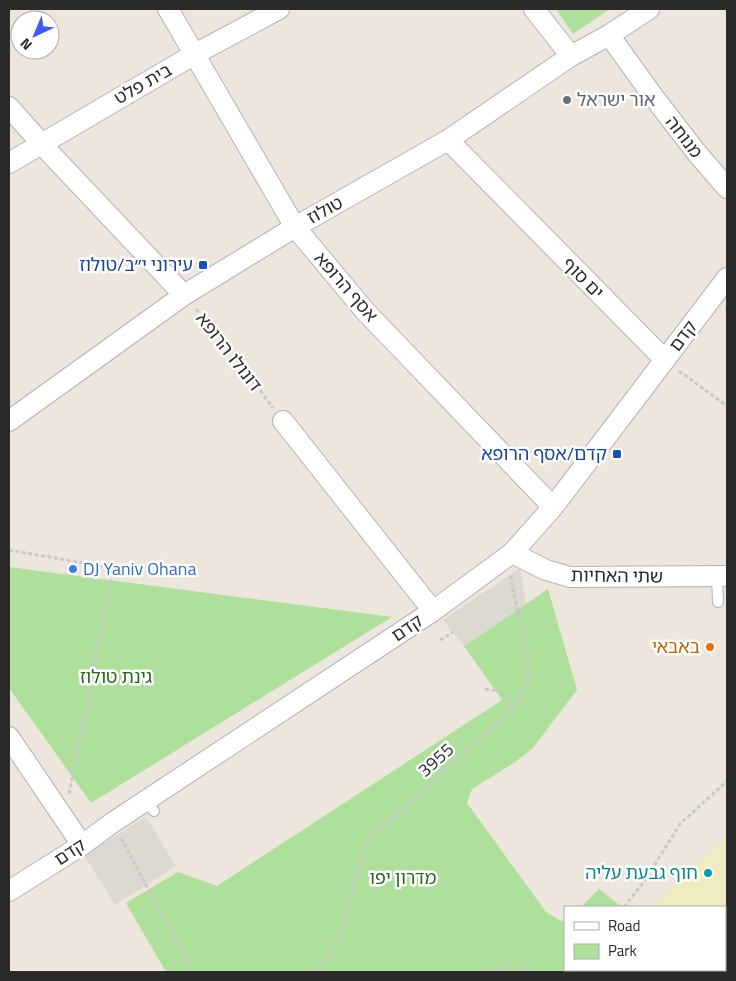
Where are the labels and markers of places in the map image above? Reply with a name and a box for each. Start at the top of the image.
place label: אור ישראל [577,86,655,113]
marker: אור ישראל [561,94,573,106]
place label: עירוני י״ב/טולוז [80,251,193,278]
marker: עירוני י״ב/טולוז [197,259,209,271]
place label: קדם/אסף הרופא [481,440,607,467]
marker: קדם/אסף הרופא [611,448,623,460]
place label: DJ Yaniv Ohana [83,555,196,582]
marker: DJ Yaniv Ohana [67,563,79,575]
place label: באבאי [652,633,700,660]
marker: באבאי [704,641,716,653]
place label: חוף גבעת עליה [585,859,698,886]
marker: חוף גבעת עליה [702,867,714,879]

